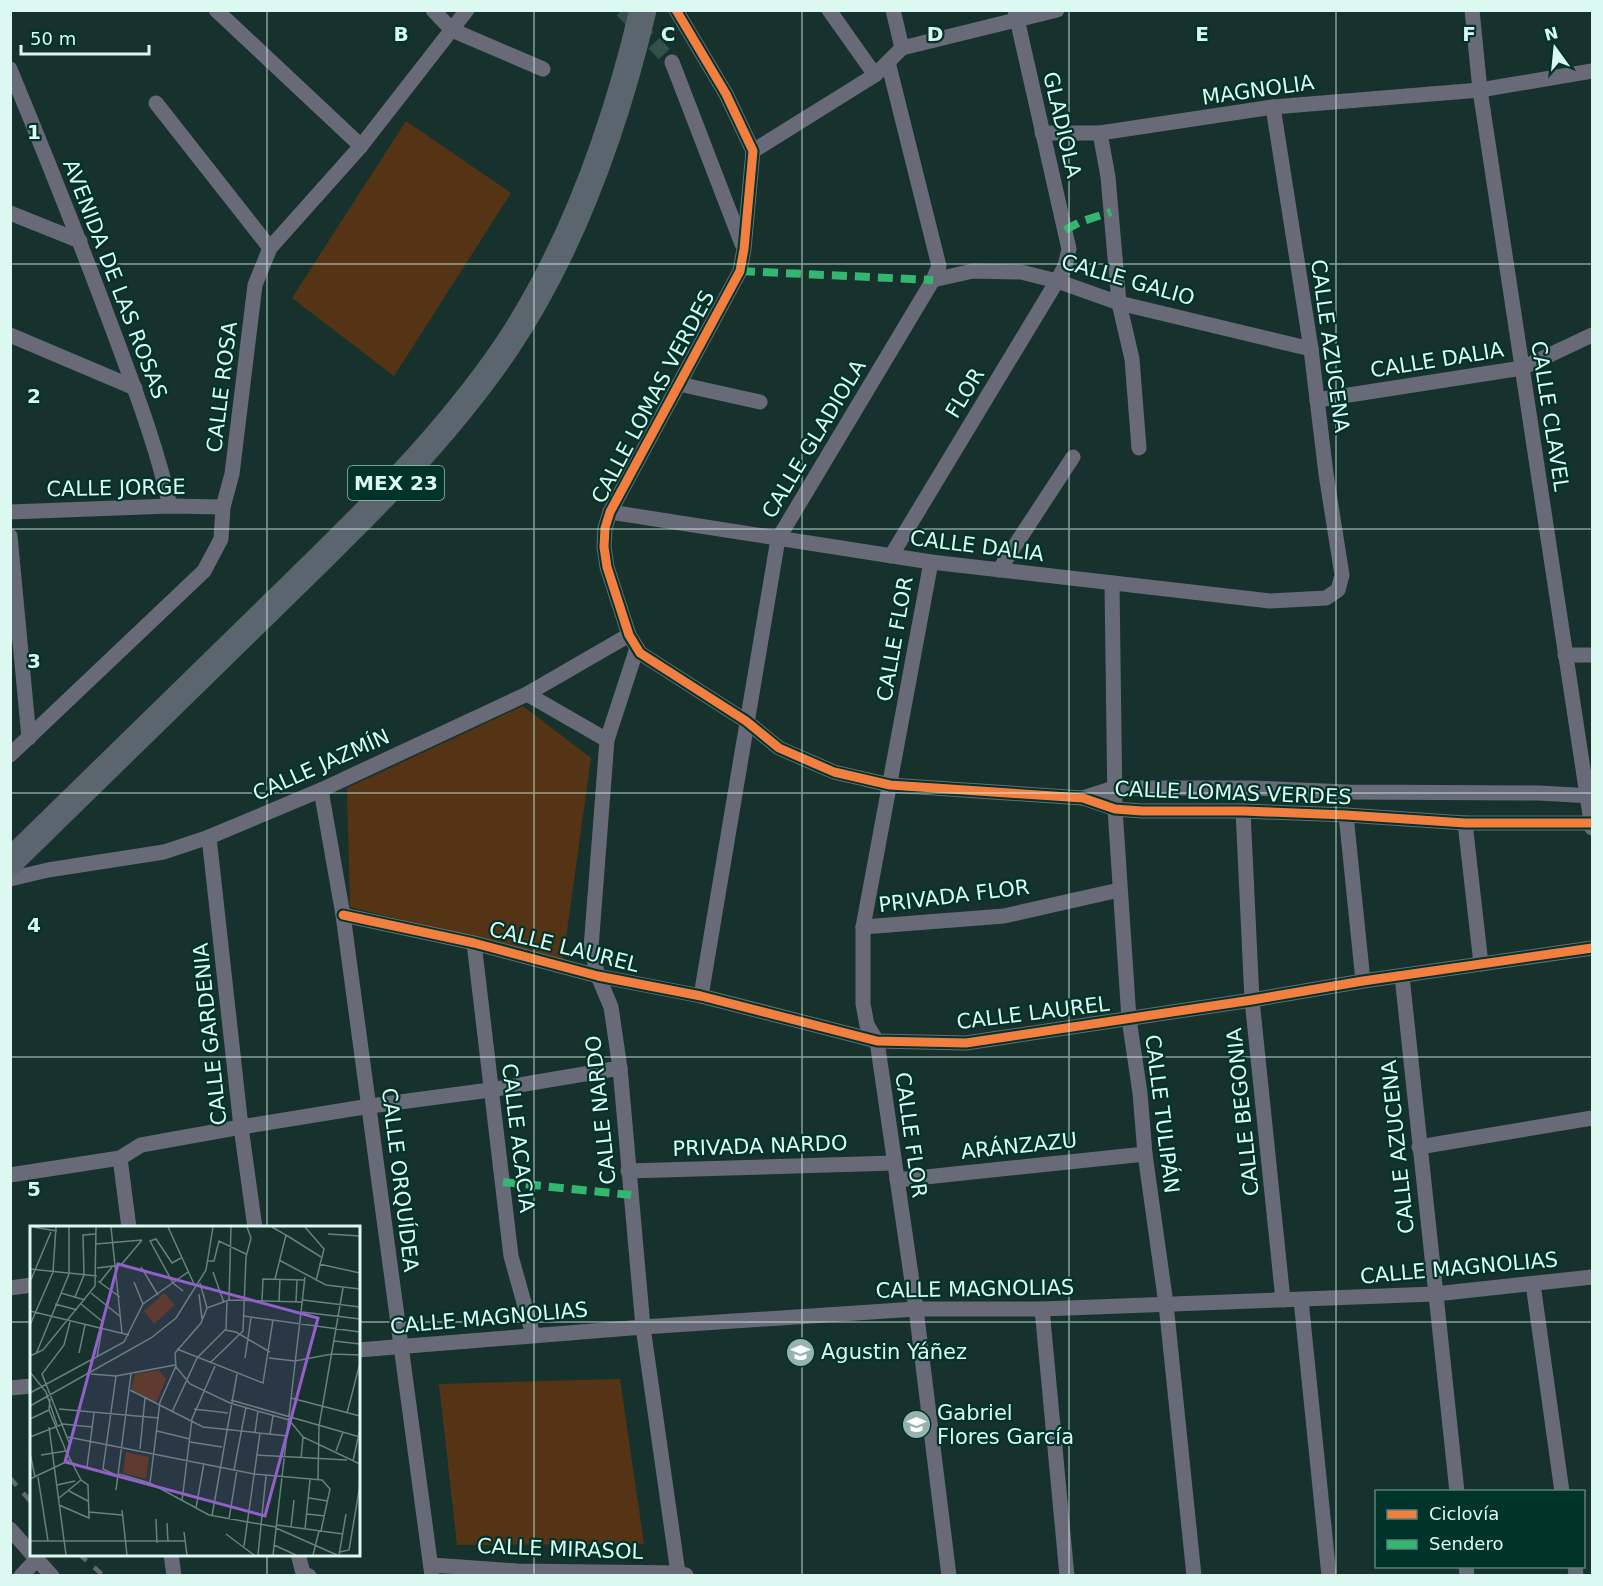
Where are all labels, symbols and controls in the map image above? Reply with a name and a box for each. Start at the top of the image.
scale bar [21,18,148,56]
north arrow [1525,18,1585,78]
text: B [393,22,409,46]
text: C [661,22,675,46]
text: D [927,22,943,46]
text: E [1195,22,1209,46]
text: F [1462,22,1476,46]
text: N [1542,23,1560,45]
text: 50 m [30,28,76,49]
street label: GLADIOLA [1038,70,1086,181]
street label: MAGNOLIA [1200,70,1316,110]
text: 1 [27,120,41,144]
street label: AVENIDA DE LAS ROSAS [58,156,172,402]
street label: CALLE GALIO [1059,250,1197,310]
street label: CALLE AZUCENA [1306,258,1354,435]
street label: CALLE LOMAS VERDES [587,287,719,507]
street label: CALLE ROSA [202,320,242,454]
street label: CALLE DALIA [1369,338,1506,382]
street label: CALLE CLAVEL [1526,339,1574,493]
street label: CALLE GLADIOLA [757,355,871,523]
street label: FLOR [941,364,989,422]
text: 2 [27,384,41,408]
road number: MEX 23 [348,466,444,500]
street label: CALLE JORGE [46,475,186,501]
street label: CALLE DALIA [909,526,1046,566]
street label: CALLE FLOR [872,575,918,703]
text: 3 [27,649,41,673]
street label: CALLE JAZMÍN [249,723,393,806]
street label: CALLE LOMAS VERDES [1114,777,1352,809]
street label: PRIVADA FLOR [877,875,1031,917]
text: 4 [27,913,41,937]
street label: CALLE LAUREL [486,917,642,977]
street label: CALLE GARDENIA [188,941,232,1126]
street label: CALLE LAUREL [955,992,1111,1034]
street label: CALLE BEGONIA [1222,1026,1264,1197]
street label: CALLE TULIPÁN [1140,1033,1185,1195]
street label: CALLE NARDO [581,1034,621,1186]
street label: CALLE AZUCENA [1377,1058,1419,1235]
street label: CALLE ACACIA [497,1062,539,1215]
street label: CALLE FLOR [890,1071,932,1199]
street label: CALLE ORQUÍDEA [377,1086,424,1274]
street label: ARÁNZAZU [960,1127,1078,1164]
street label: PRIVADA NARDO [672,1131,848,1161]
text: 5 [27,1177,41,1201]
inset map [30,1226,360,1556]
street label: CALLE MAGNOLIAS [1359,1247,1559,1289]
street label: CALLE MAGNOLIAS [876,1275,1074,1303]
street label: CALLE MAGNOLIAS [389,1297,589,1339]
school or university icon: Agustin Yáñez [784,1336,816,1368]
place label: Agustin Yáñez [821,1340,967,1364]
place label: Gabriel Flores García [937,1401,1074,1449]
school or university icon: Gabriel Flores García [900,1409,932,1441]
legend [1375,1490,1585,1568]
text: Ciclovía [1429,1503,1499,1524]
text: Sendero [1429,1533,1503,1554]
street label: CALLE MIRASOL [476,1534,644,1564]

